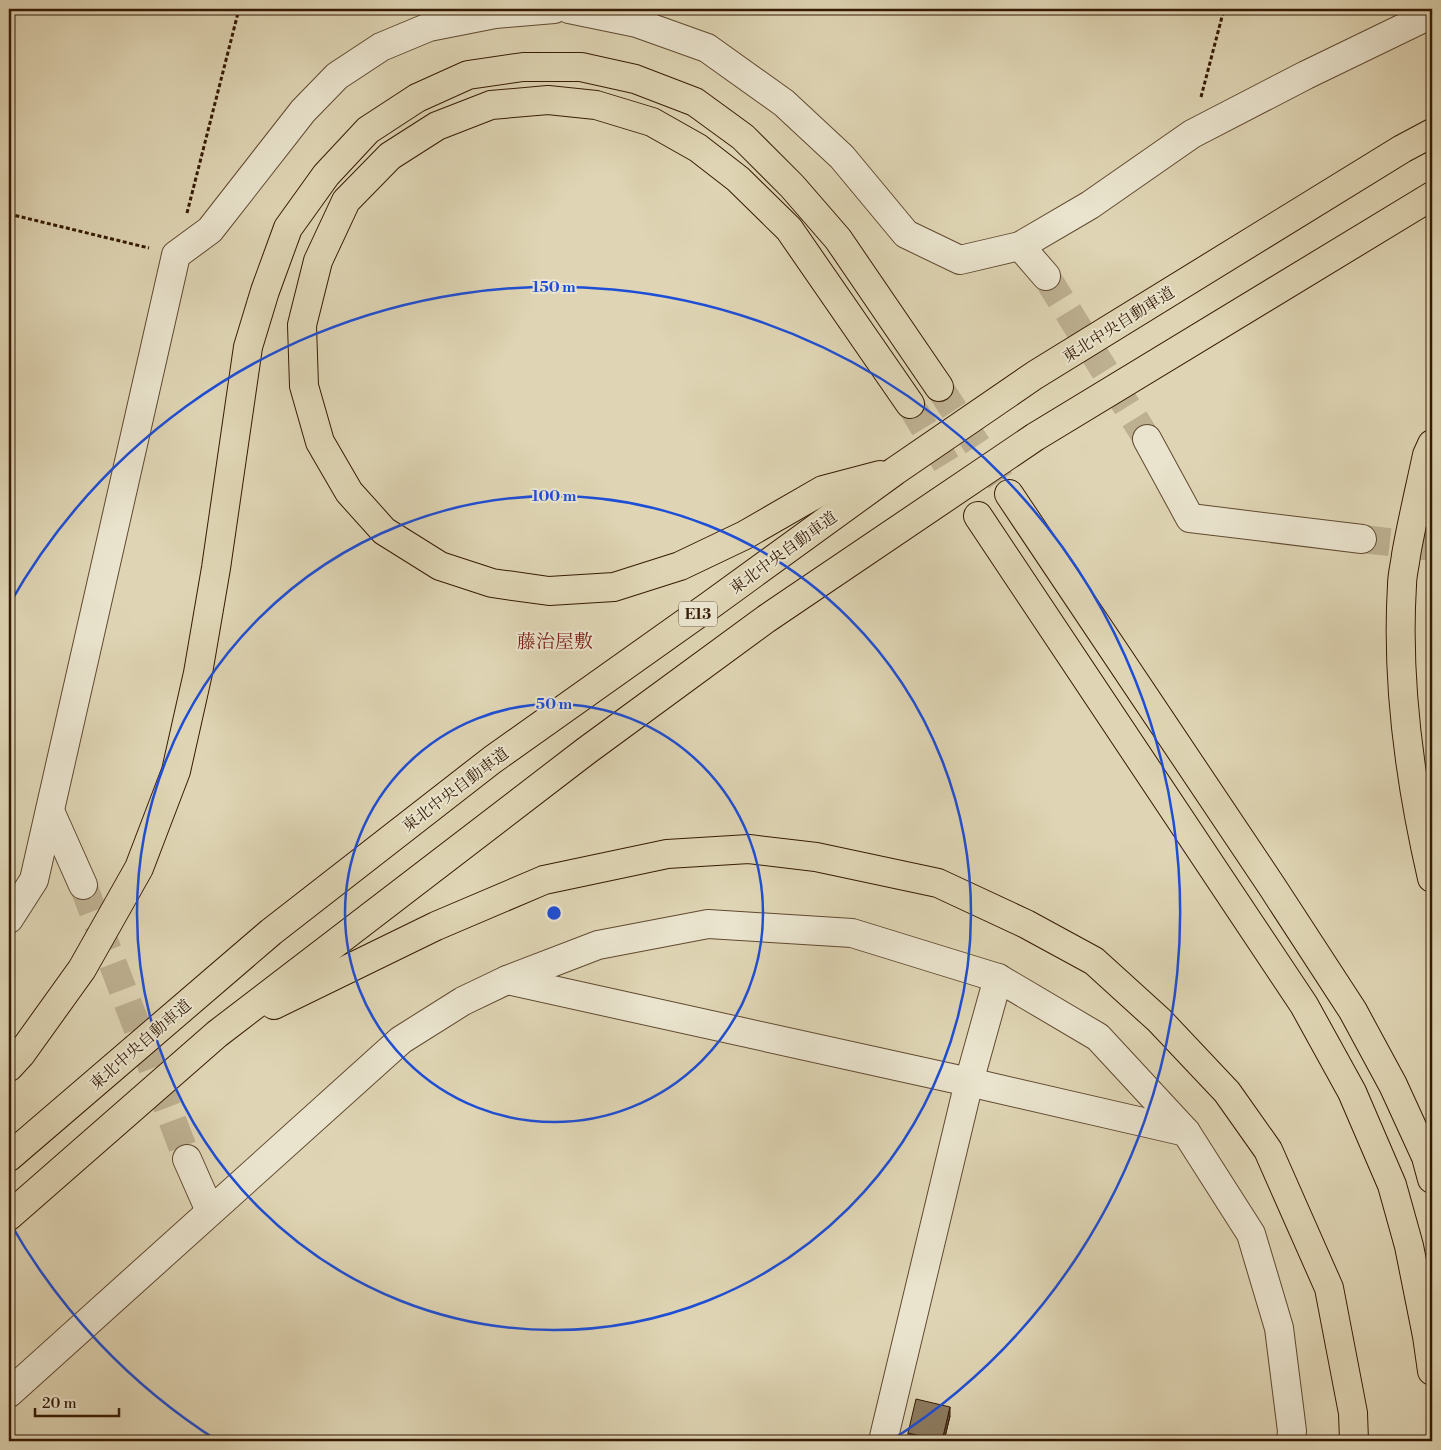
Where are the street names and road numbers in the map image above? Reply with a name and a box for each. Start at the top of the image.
street label: 東北中央自動車道 [1059,282,1178,367]
street label: 東北中央自動車道 [726,507,841,599]
road number: E13 [679,602,717,626]
street label: 東北中央自動車道 [398,743,513,836]
street label: 東北中央自動車道 [86,995,196,1094]

